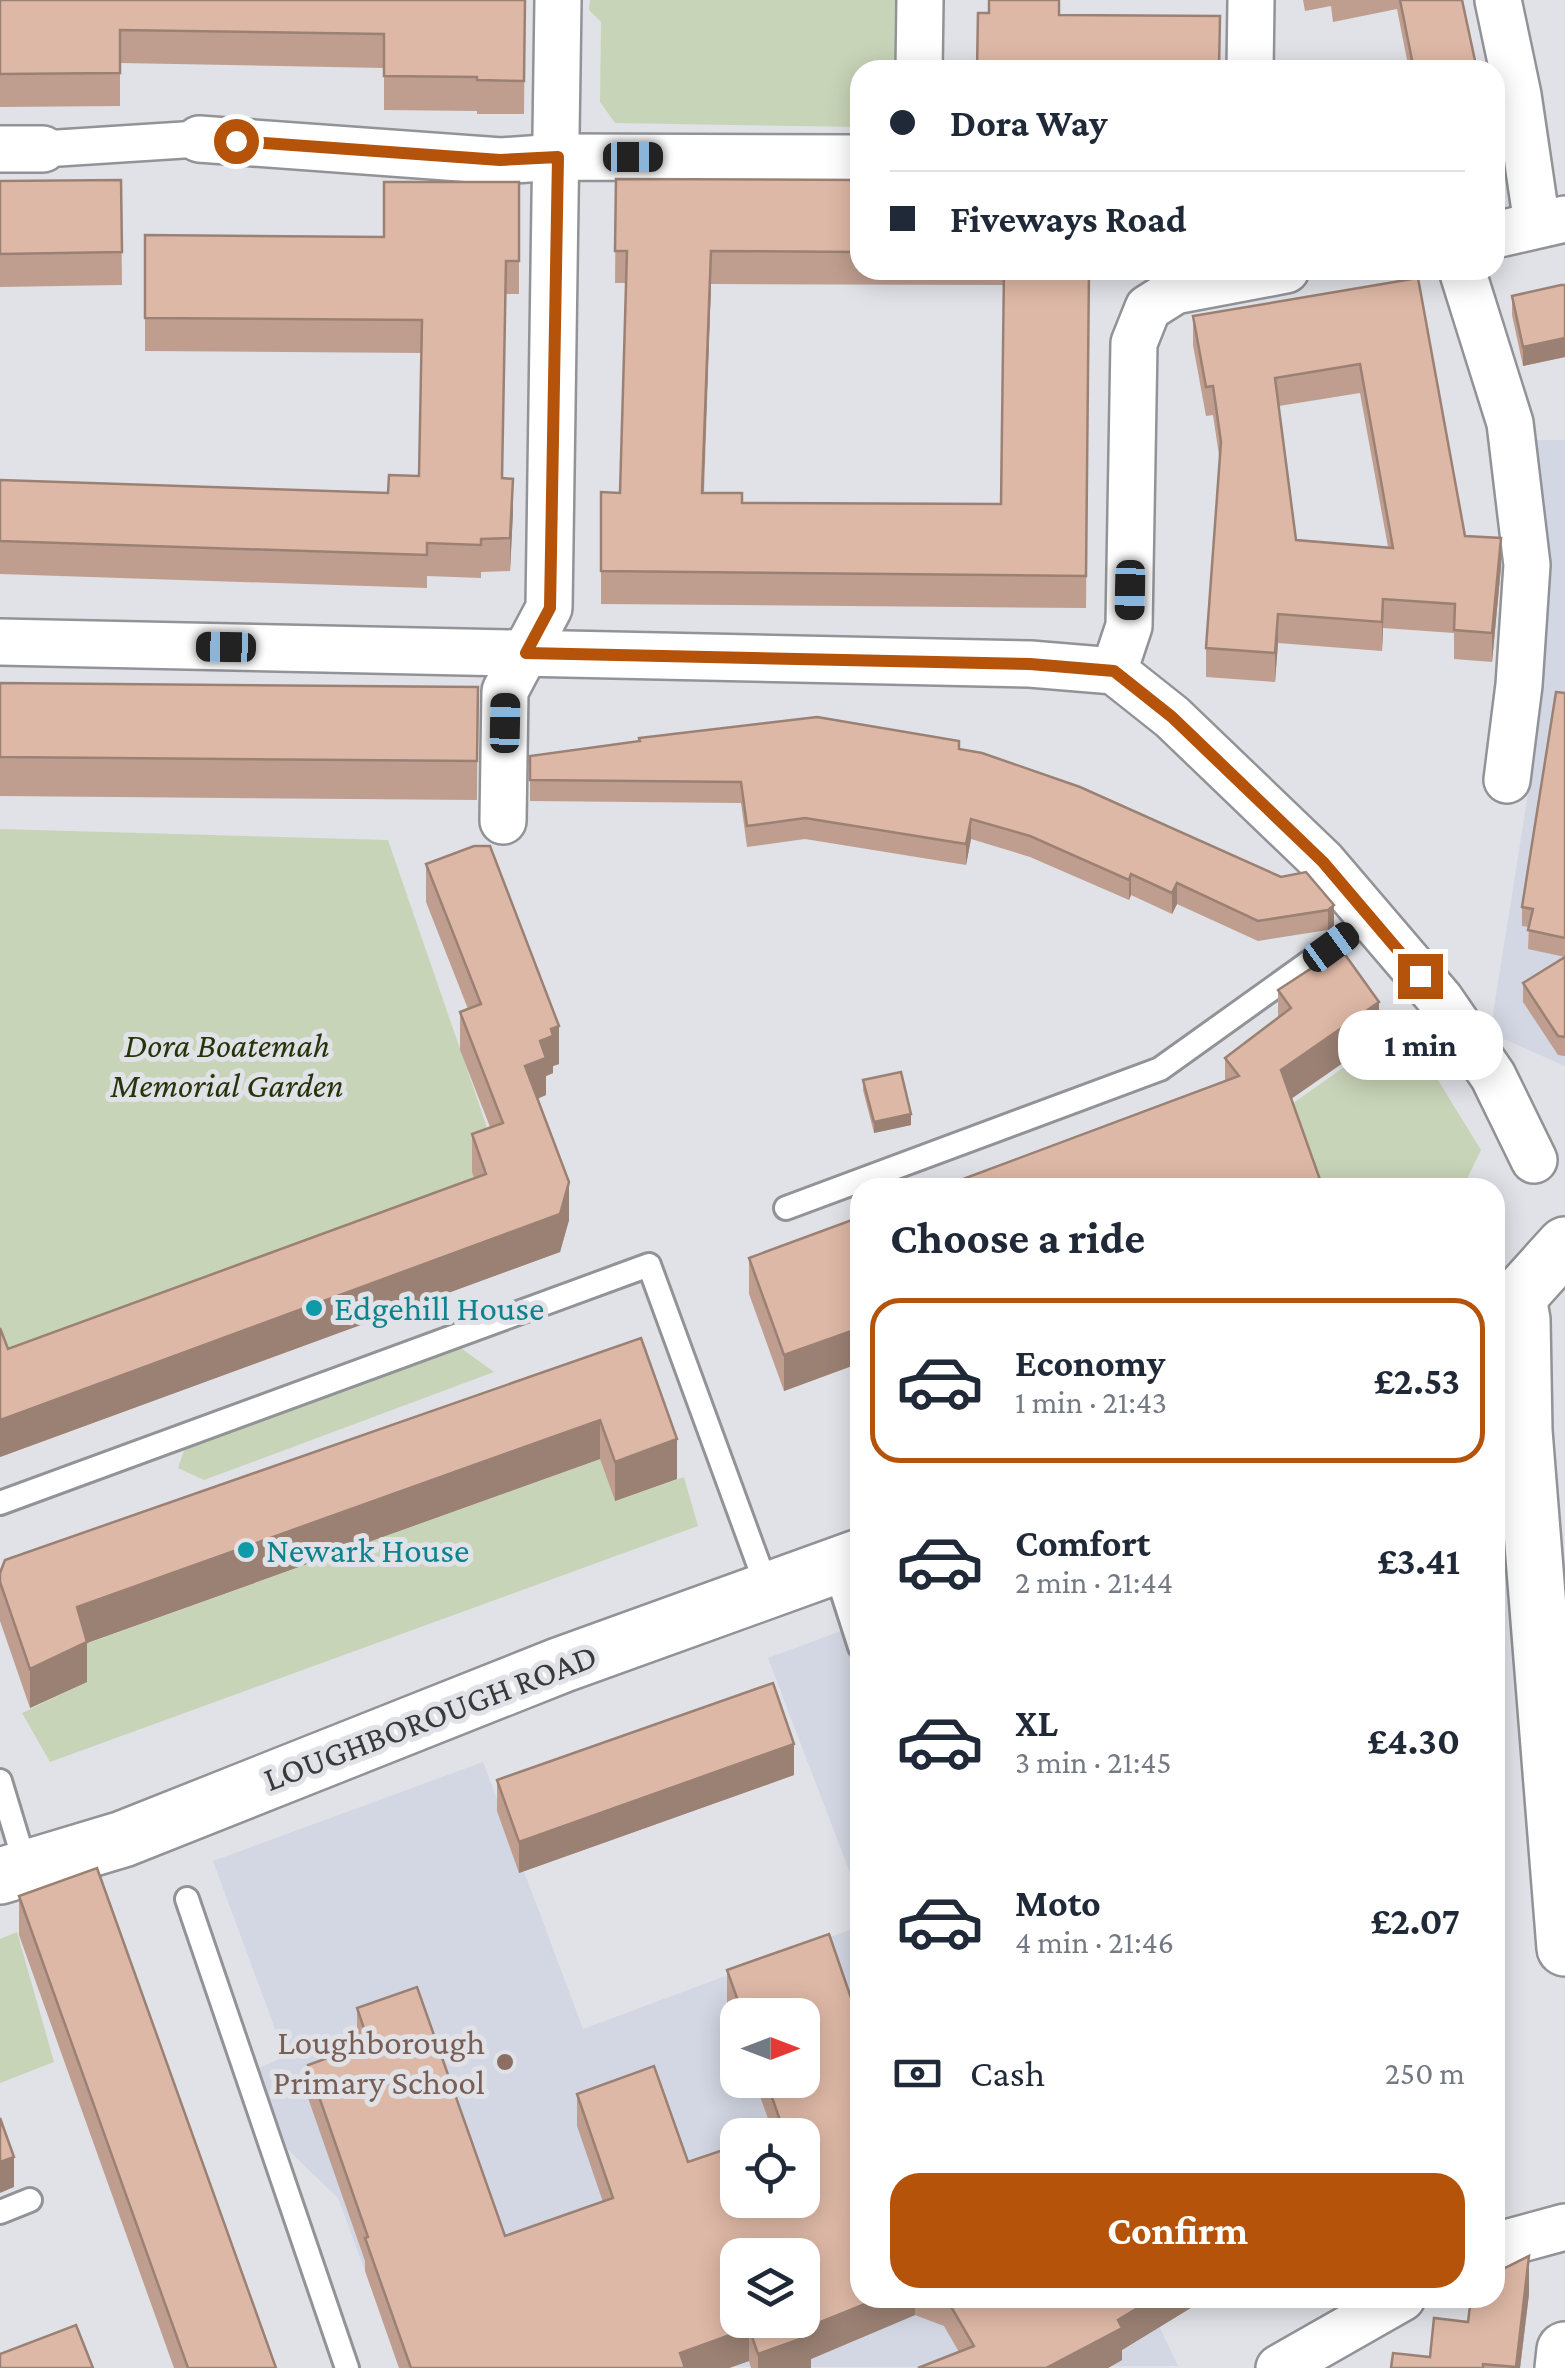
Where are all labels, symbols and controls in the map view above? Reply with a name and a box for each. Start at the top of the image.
text: Dora Way [950,102,1107,144]
route start [214,119,259,164]
car [603,142,663,172]
text: Fiveways Road [950,198,1187,240]
car [1114,560,1146,620]
car [196,631,256,663]
car [489,693,521,753]
car [1298,917,1364,977]
route end [1398,954,1443,999]
callout: 1 min [1338,1011,1502,1081]
park label: Dora Boatemah Memorial Garden [109,1026,344,1105]
text: 1 min [1384,1027,1457,1063]
text: Choose a ride [890,1213,1145,1263]
place label: Edgehill House [334,1289,544,1328]
marker: Edgehill House [303,1297,325,1319]
icon: car [895,1336,985,1426]
text: Economy [1015,1342,1165,1384]
text: £2.53 [1374,1360,1460,1402]
text: 1 min · 21:43 [1015,1384,1167,1420]
icon: car [895,1516,985,1606]
text: Comfort [1015,1522,1151,1564]
place label: Newark House [266,1531,469,1570]
marker: Newark House [235,1539,257,1561]
text: £3.41 [1377,1540,1460,1582]
text: 2 min · 21:44 [1015,1564,1173,1600]
street label: LOUGHBOROUGH ROAD [258,1636,602,1799]
icon: car [895,1696,985,1786]
text: XL [1015,1702,1058,1744]
text: £4.30 [1367,1720,1460,1762]
text: 3 min · 21:45 [1015,1744,1172,1780]
icon: car [895,1876,985,1966]
text: Moto [1015,1882,1101,1924]
text: £2.07 [1370,1900,1460,1942]
text: 4 min · 21:46 [1015,1924,1174,1960]
north arrow [720,1998,820,2098]
map controls [720,1998,820,2338]
place label: Loughborough Primary School [273,2023,485,2102]
icon: cash [890,2046,945,2101]
marker: Loughborough Primary School [494,2051,516,2073]
text: Cash [970,2052,1045,2094]
text: 250 m [1385,2055,1465,2091]
button: locate [720,2118,820,2218]
button: Confirm [890,2173,1465,2288]
button: layers [720,2238,820,2338]

